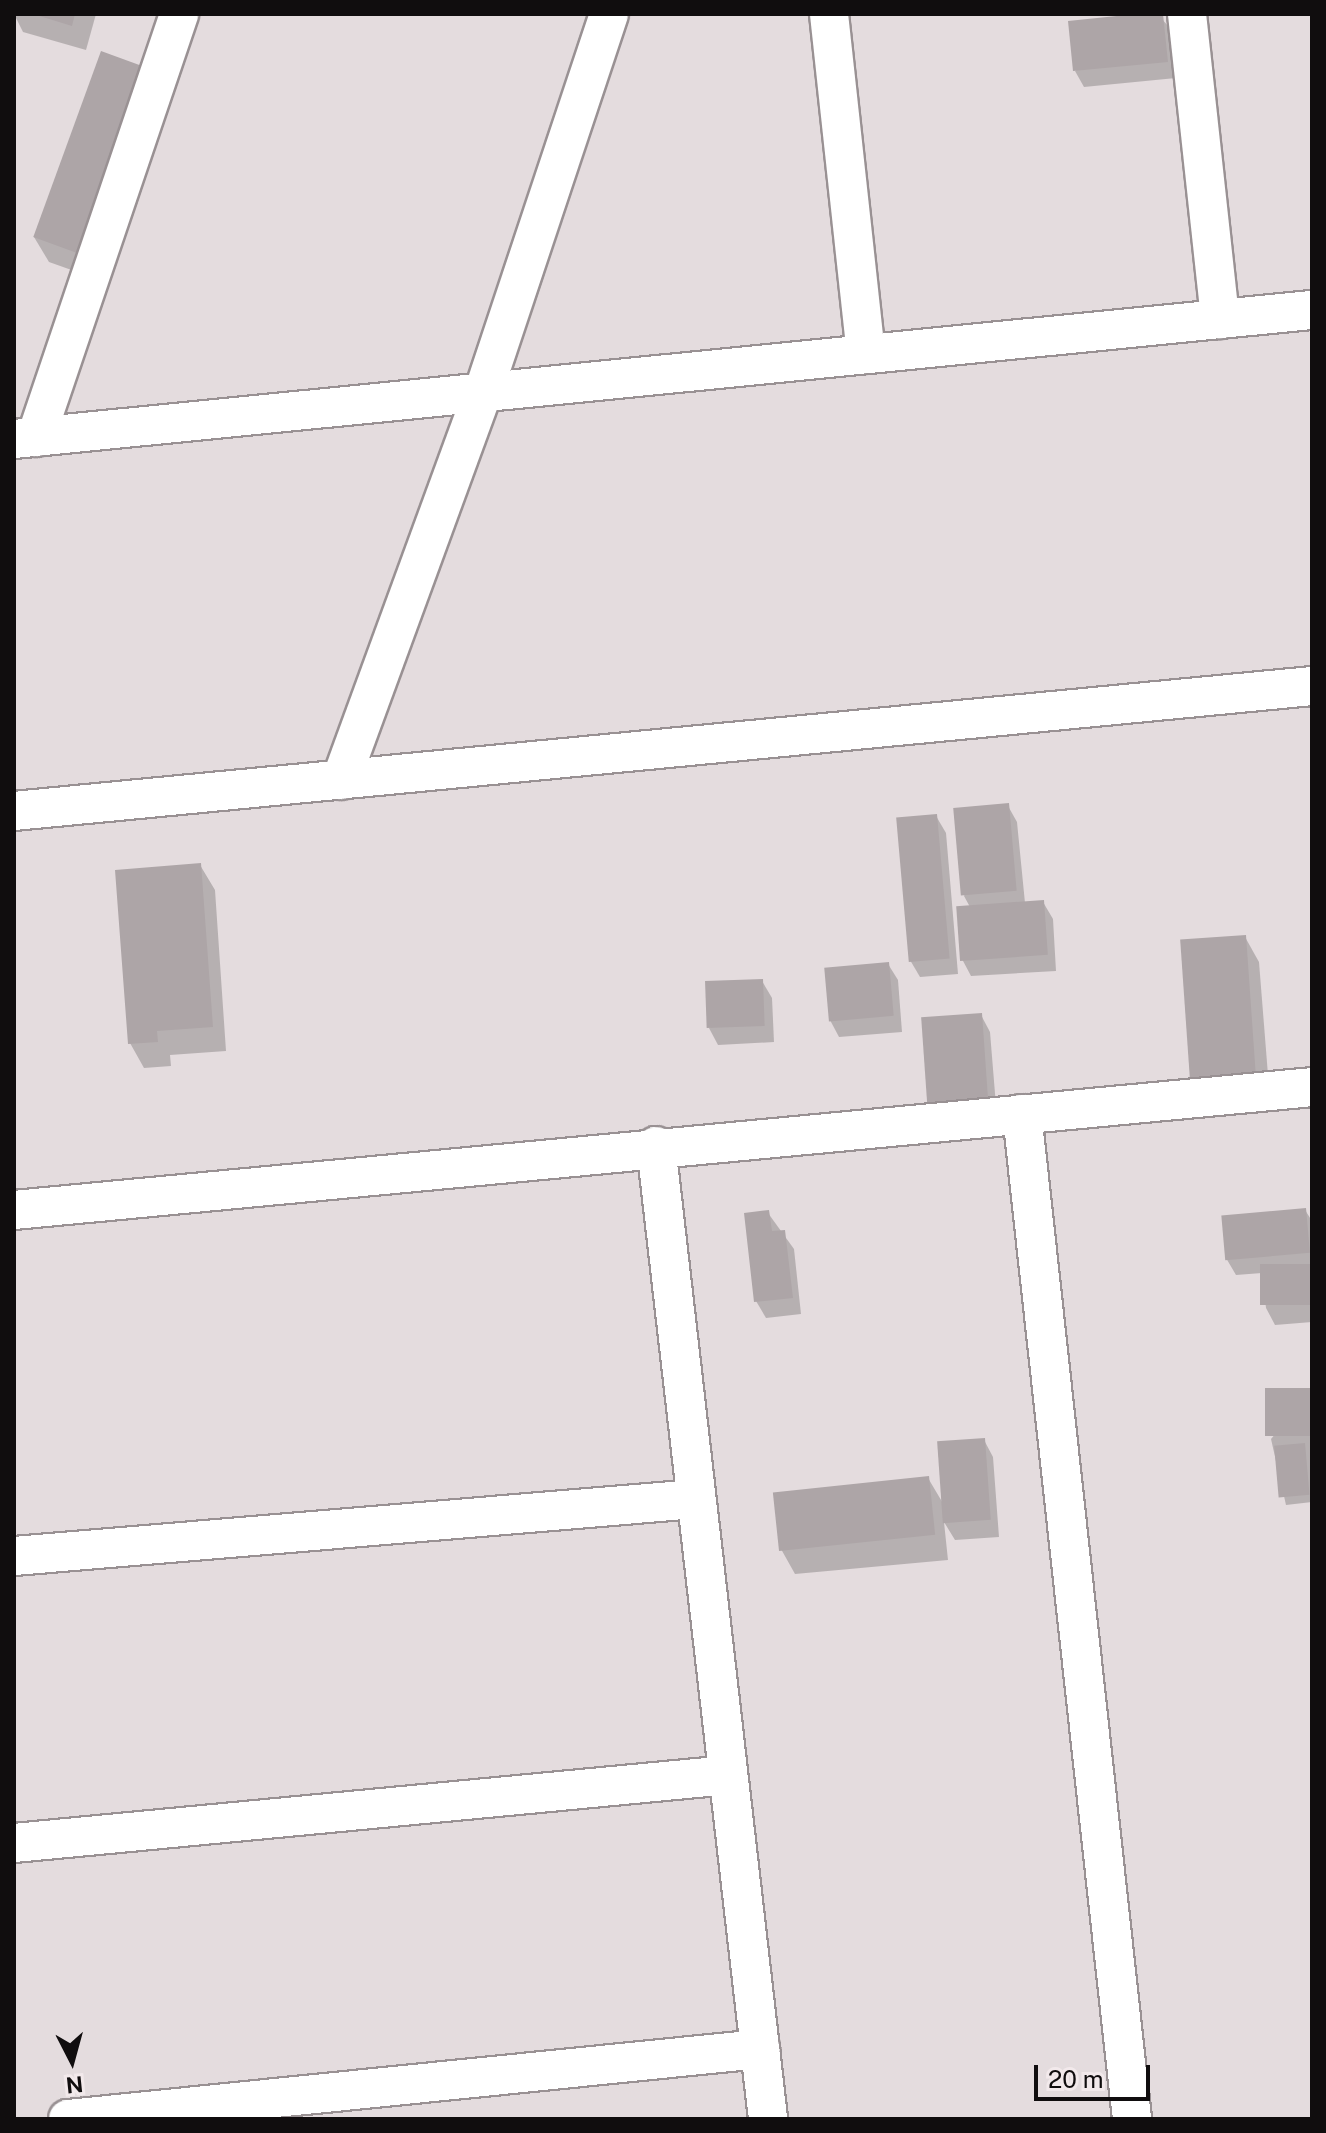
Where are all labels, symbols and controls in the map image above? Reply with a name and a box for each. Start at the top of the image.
north arrow [32,2021,112,2101]
scale bar [1038,2049,1154,2099]
text: 20 m [1048,2065,1104,2093]
text: N [65,2071,84,2099]

